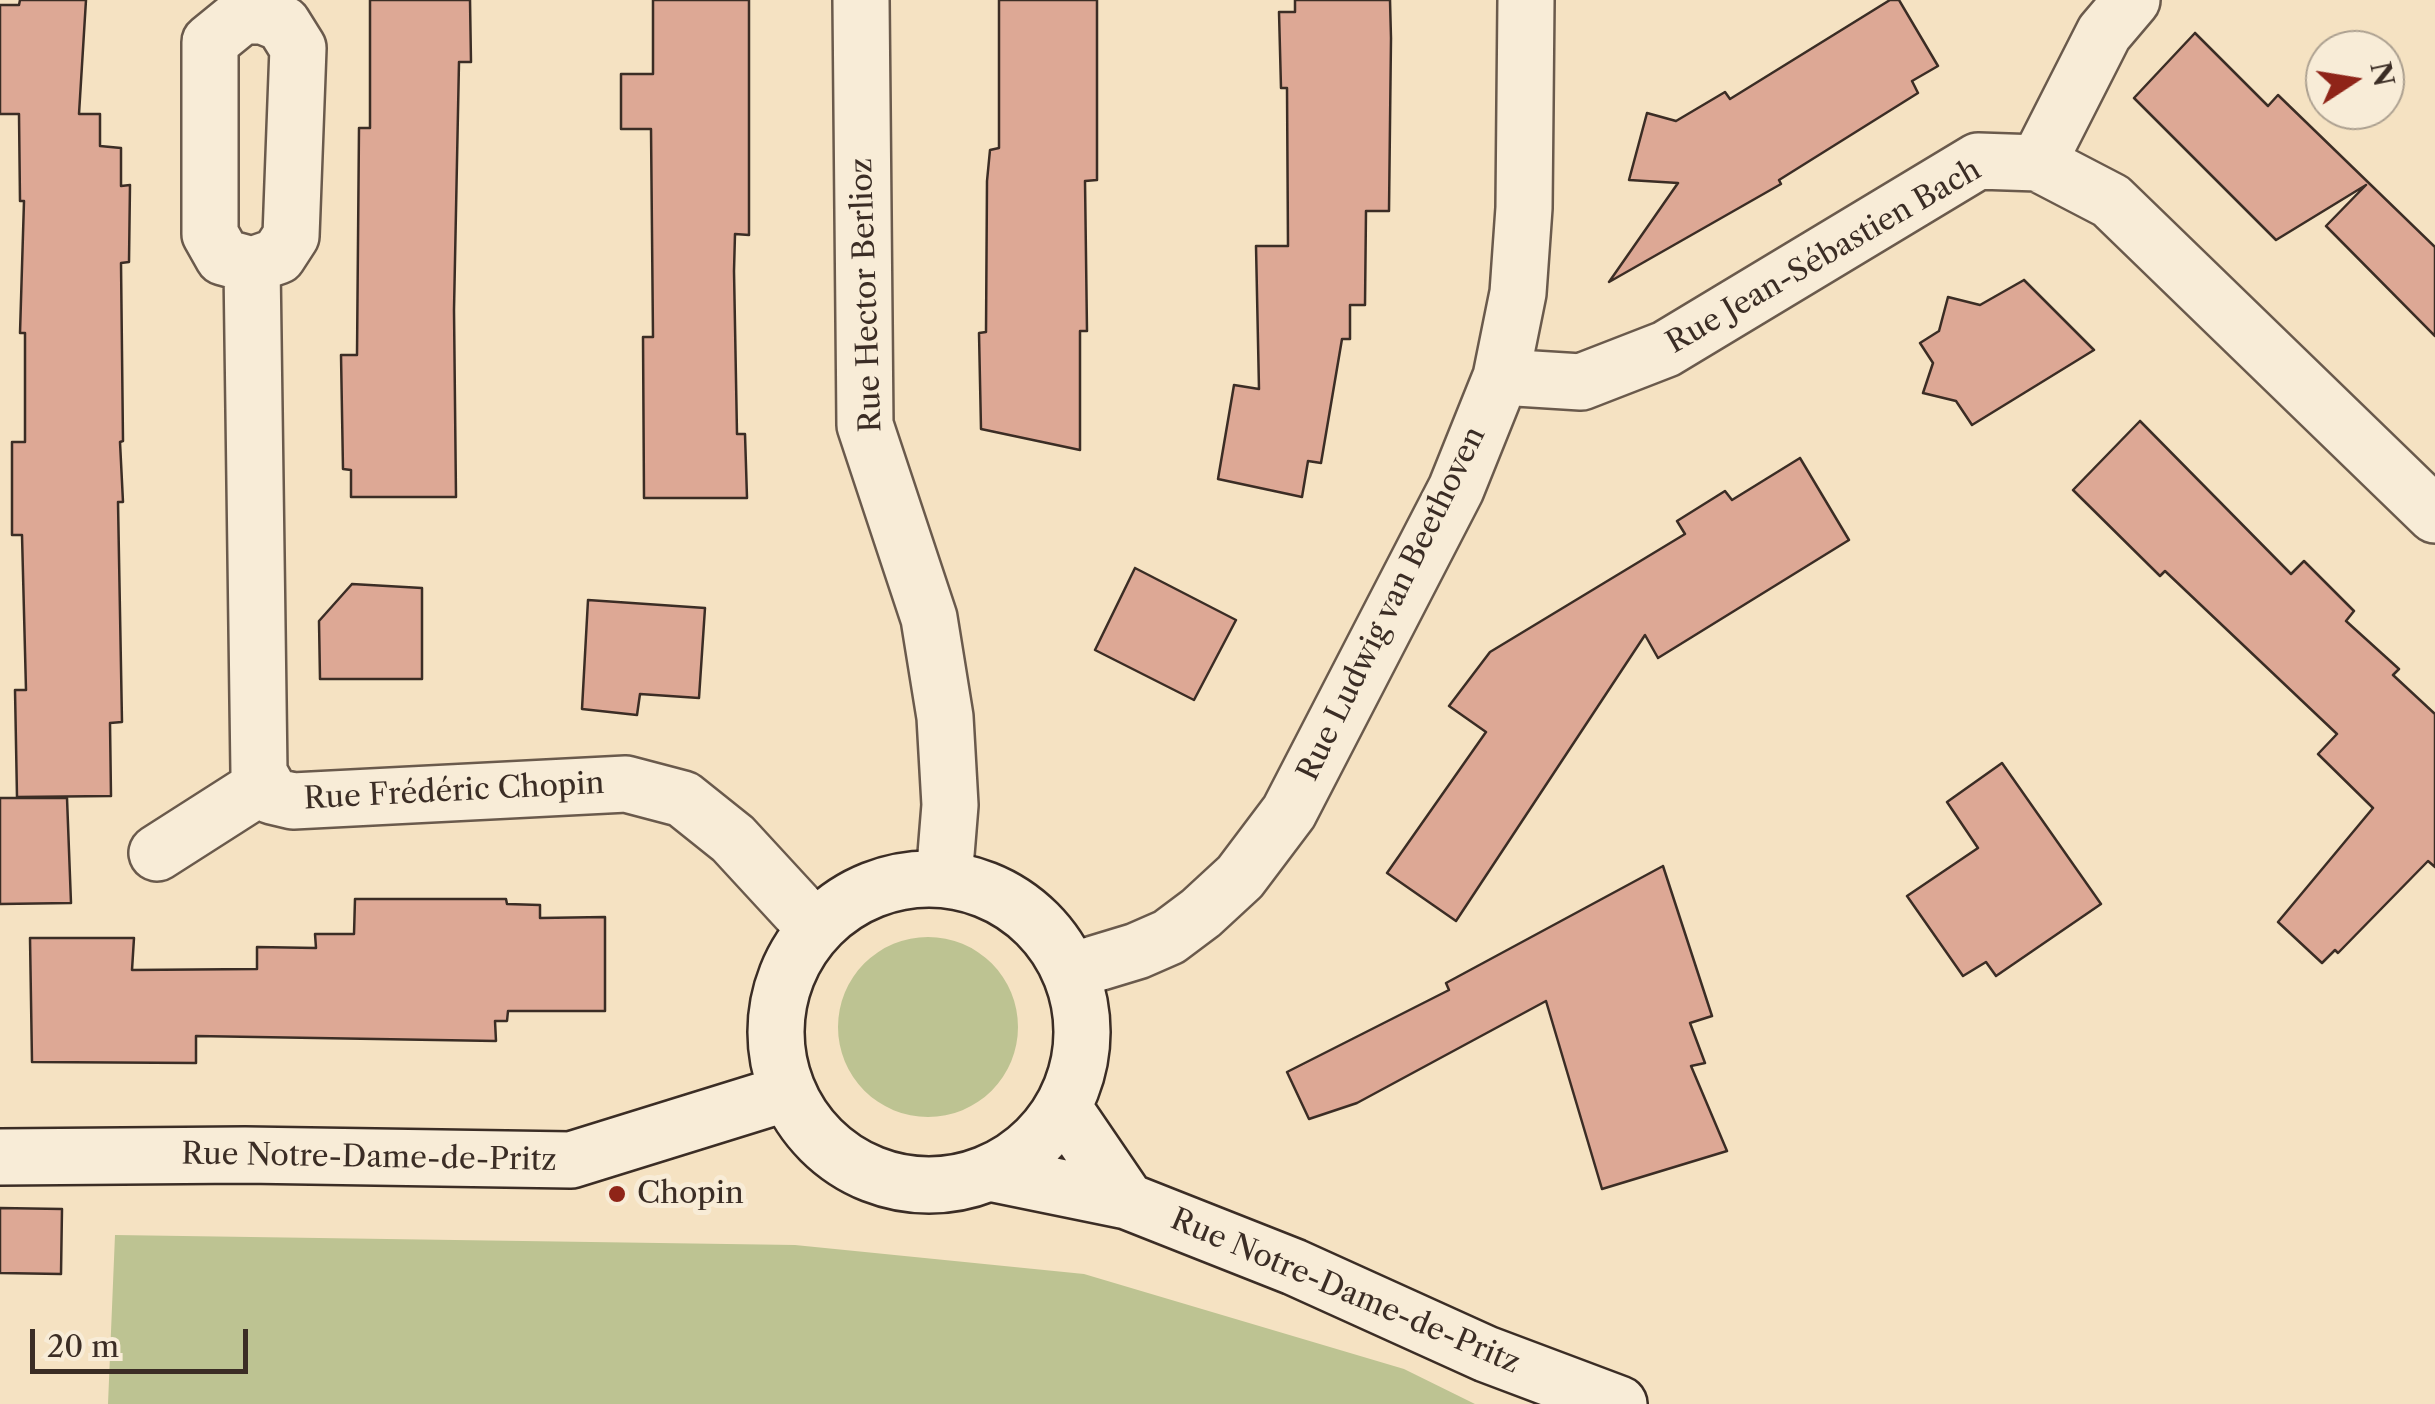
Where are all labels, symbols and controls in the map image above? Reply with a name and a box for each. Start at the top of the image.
north arrow [2305,30,2405,130]
text: N [2363,59,2402,90]
street label: Rue Jean-Sébastien Bach [1661,152,1987,362]
street label: Rue Hector Berlioz [844,157,890,433]
street label: Rue Ludwig van Beethoven [1290,421,1494,787]
street label: Rue Frédéric Chopin [303,766,605,818]
street label: Rue Notre-Dame-de-Pritz [181,1137,557,1179]
place label: Chopin [637,1176,744,1212]
marker: Chopin [606,1183,628,1205]
street label: Rue Notre-Dame-de-Pritz [1165,1202,1525,1382]
scale bar [35,1309,252,1371]
text: 20 m [47,1328,119,1365]

